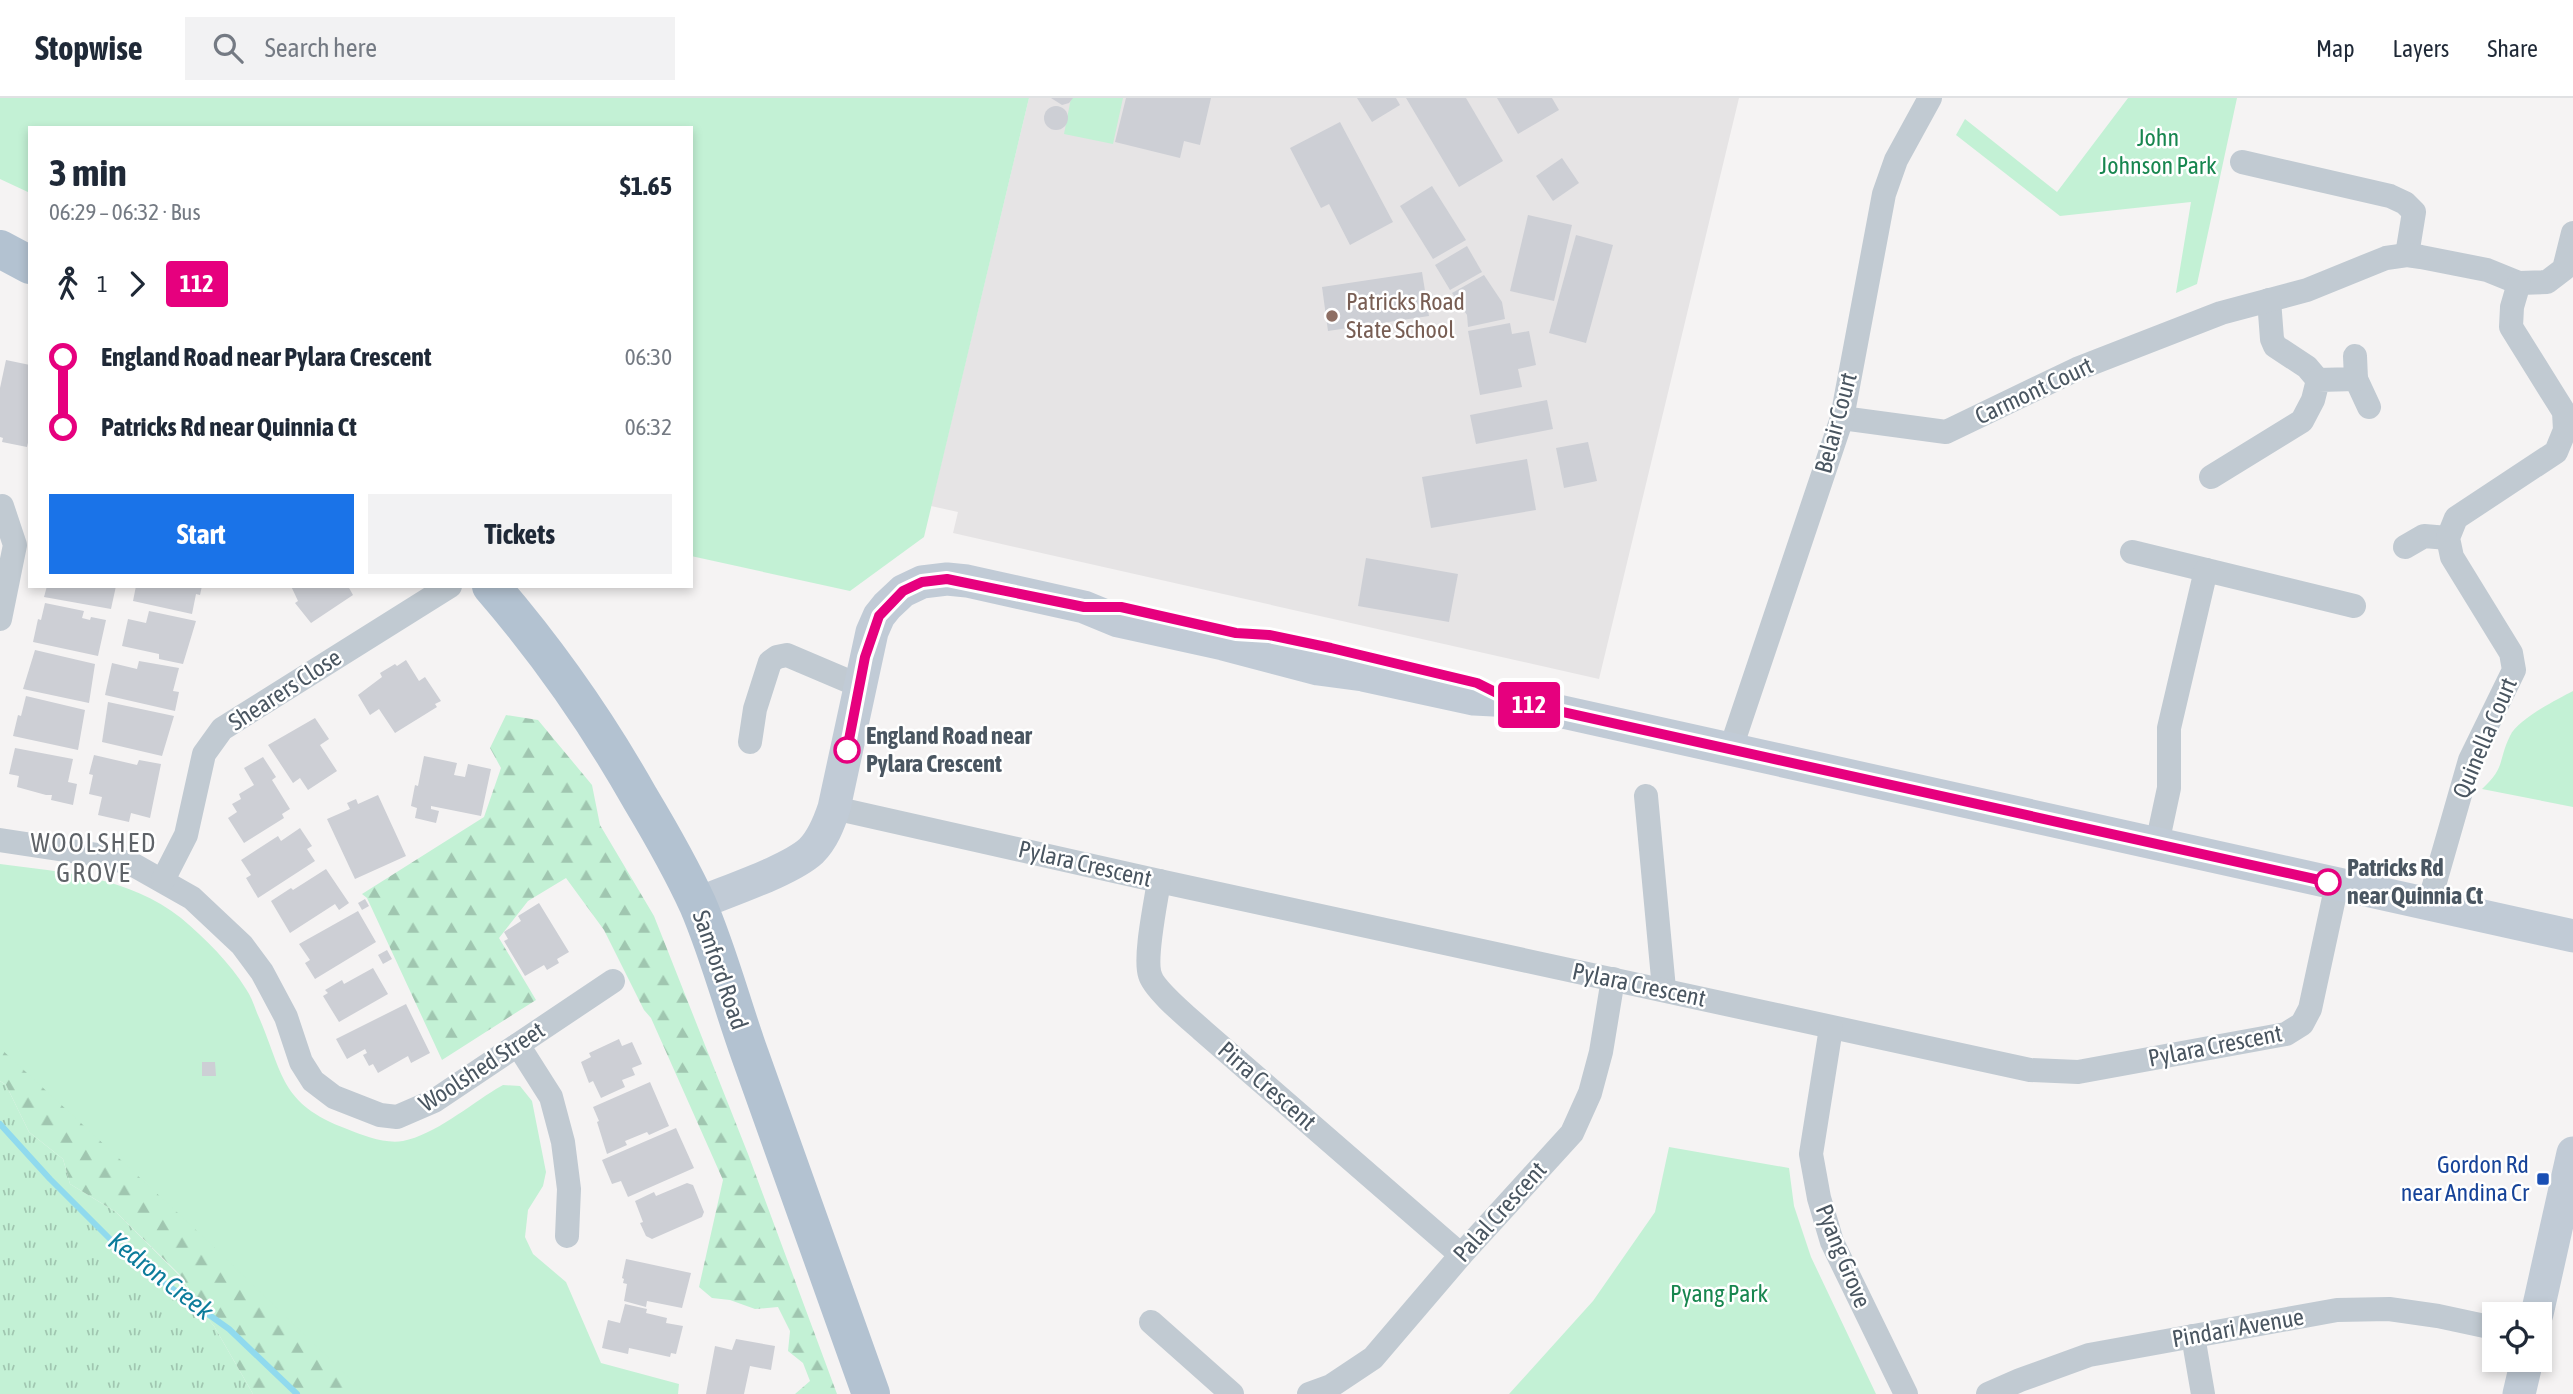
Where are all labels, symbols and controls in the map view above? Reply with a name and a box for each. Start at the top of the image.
search box [185,17,675,80]
text: Stopwise [35,29,143,67]
icon: search [209,29,247,67]
text: Search here [265,33,377,63]
text: Map [2316,35,2355,62]
text: Layers [2393,35,2449,62]
text: Share [2487,35,2538,62]
park label: John Johnson Park [2100,124,2217,179]
text: 3 min [49,151,127,194]
text: $1.65 [620,171,672,201]
text: 06:29 – 06:32 · Bus [49,199,201,225]
icon: walk [49,265,87,303]
icon: forward [118,265,156,303]
text: 112 [180,270,214,297]
text: 1 [97,271,108,297]
place label: Patricks Road State School [1346,288,1465,343]
marker: Patricks Road State School [1324,308,1340,324]
text: England Road near Pylara Crescent [101,342,431,372]
text: 06:30 [625,344,672,370]
street label: Carmont Court [1971,351,2097,430]
street label: Belair Court [1809,369,1862,476]
text: Patricks Rd near Quinnia Ct [101,412,357,442]
text: 06:32 [625,414,672,440]
button: Start [49,494,354,574]
button: Tickets [368,494,672,574]
street label: Shearers Close [224,643,346,736]
street label: Quinella Court [2447,673,2522,802]
line badge: 112 [1489,682,1569,728]
text: 112 [1512,691,1546,718]
place label: England Road near Pylara Crescent [866,722,1033,777]
marker: England Road near Pylara Crescent [834,737,860,763]
district label: WOOLSHED GROVE [31,828,157,888]
street label: Pylara Crescent [1016,835,1154,892]
place label: Patricks Rd near Quinnia Ct [2347,854,2483,909]
marker: Patricks Rd near Quinnia Ct [2315,869,2341,895]
street label: Samford Road [688,907,753,1033]
street label: Pylara Crescent [1570,957,1708,1012]
street label: Woolshed Street [414,1016,549,1117]
street label: Pylara Crescent [2146,1019,2284,1072]
street label: Pirra Crescent [1213,1036,1322,1135]
place label: Gordon Rd near Andina Cr [2401,1151,2530,1206]
street label: Palal Crescent [1448,1156,1552,1267]
marker: Gordon Rd near Andina Cr [2535,1171,2551,1187]
street label: Pyang Grove [1810,1200,1876,1311]
water label: Kedron Creek [103,1226,220,1326]
park label: Pyang Park [1670,1280,1768,1307]
map controls [2482,1302,2552,1372]
button: locate [2482,1302,2552,1372]
street label: Pindari Avenue [2170,1303,2306,1352]

